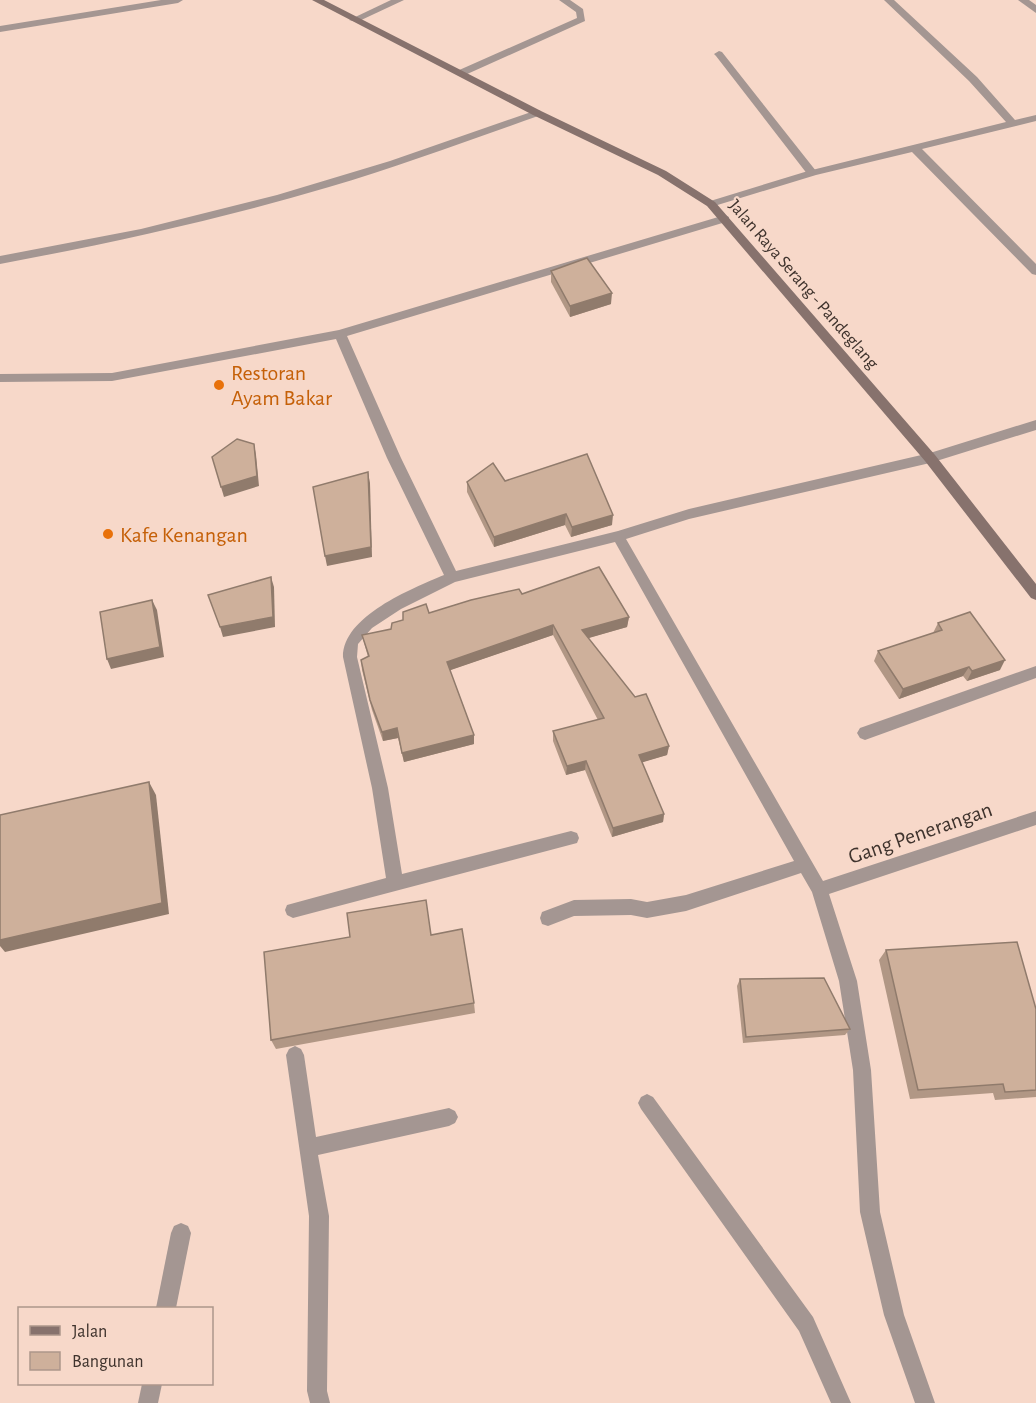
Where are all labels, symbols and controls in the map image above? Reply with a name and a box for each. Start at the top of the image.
street label: Jalan Raya Serang - Pandeglang [725,197,882,373]
place label: Restoran Ayam Bakar [231,362,332,409]
marker: Restoran Ayam Bakar [212,378,226,392]
place label: Kafe Kenangan [120,524,248,546]
marker: Kafe Kenangan [101,527,115,541]
street label: Gang Penerangan [846,798,995,868]
legend [18,1307,213,1385]
text: Jalan [72,1323,107,1341]
text: Bangunan [72,1353,144,1371]

